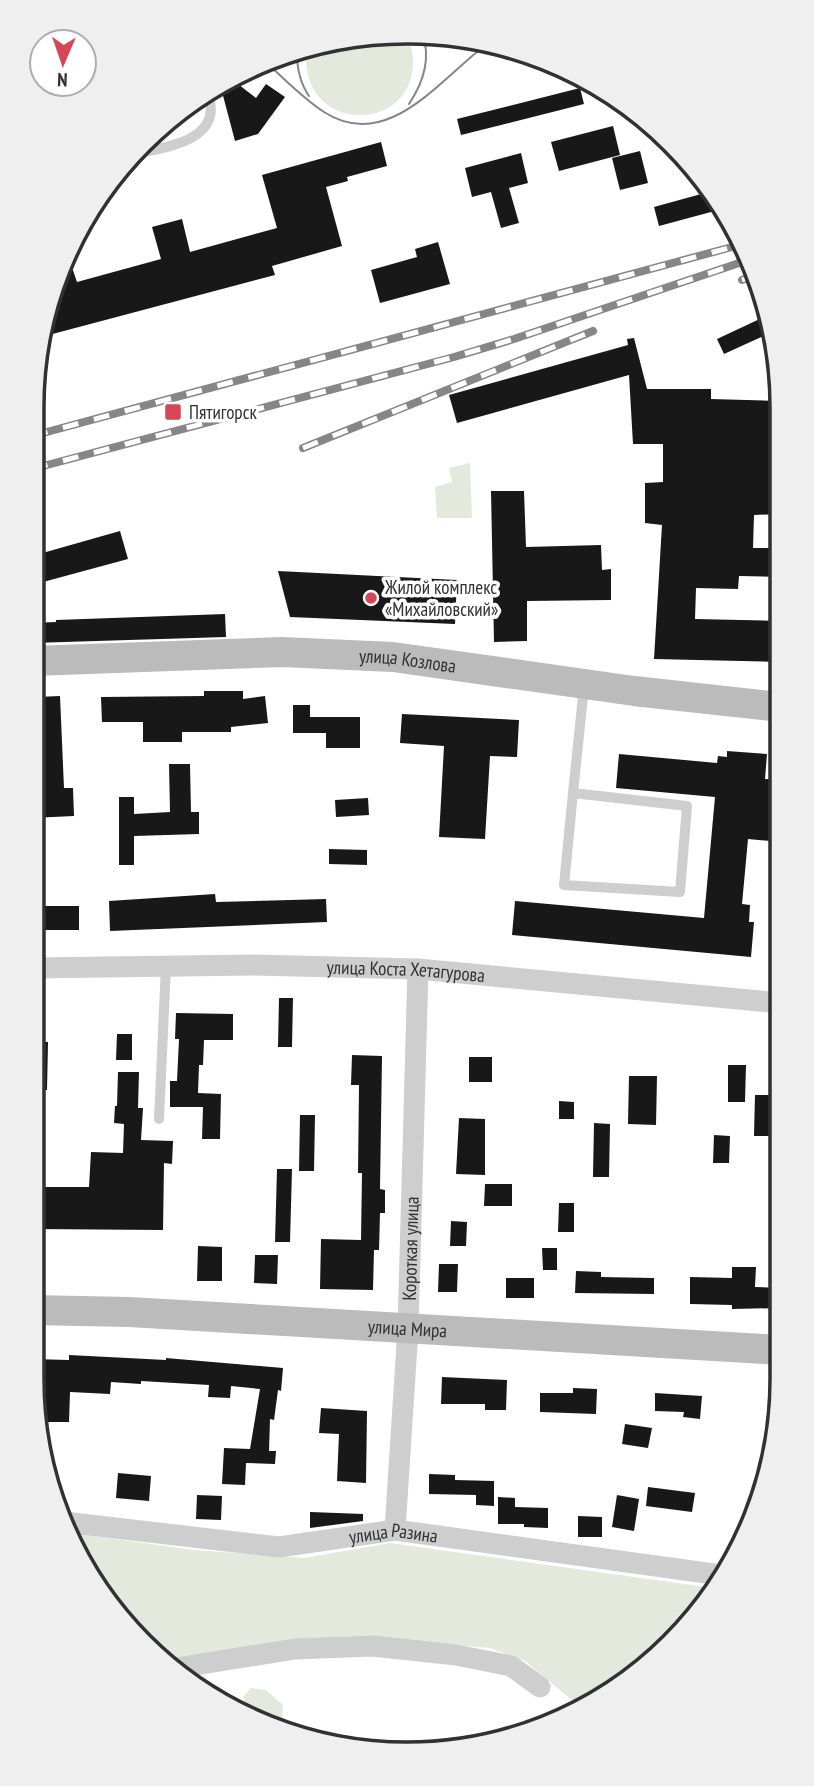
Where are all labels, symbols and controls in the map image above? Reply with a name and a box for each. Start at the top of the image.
north arrow [28,28,98,98]
text: N [57,68,68,92]
place label: Пятигорск [189,400,257,424]
marker: Пятигорск [163,402,183,422]
place label: Жилой комплекс «Михайловский» [384,575,498,621]
marker: Жилой комплекс «Михайловский» [363,590,379,606]
street label: улица Козлова [358,643,458,678]
street label: улица Коста Хетагурова [326,955,486,987]
street label: Короткая улица [397,1196,424,1301]
street label: улица Мира [367,1314,448,1342]
street label: улица Разина [347,1518,439,1549]

